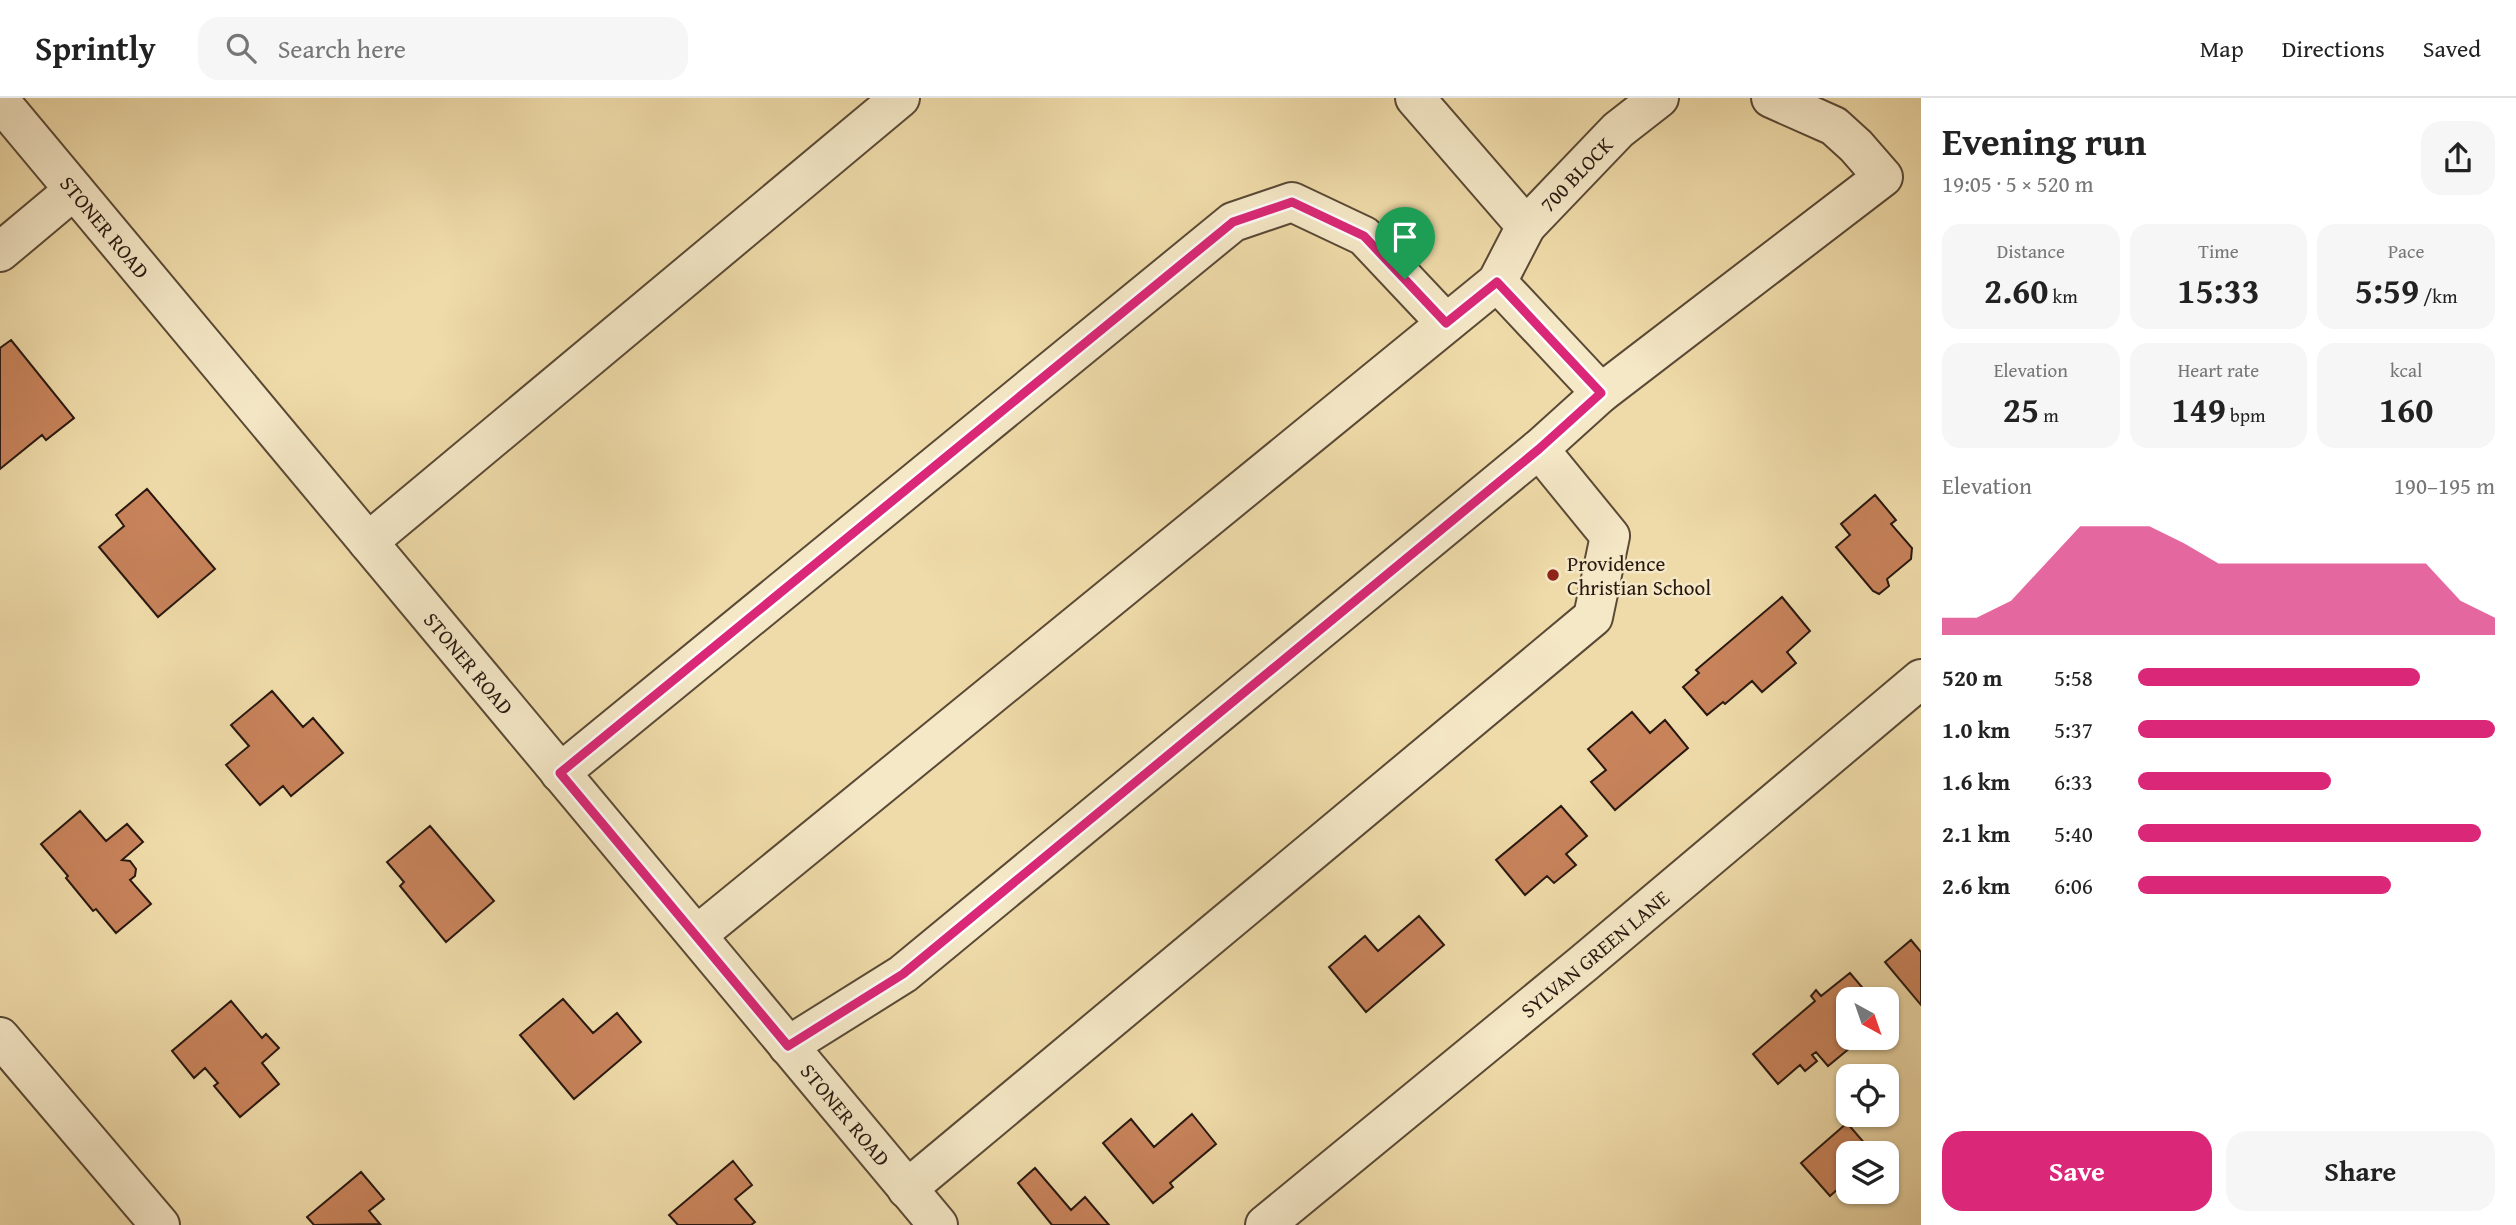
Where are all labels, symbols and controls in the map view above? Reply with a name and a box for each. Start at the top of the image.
search box [198,17,688,80]
text: Sprintly [35,24,156,72]
icon: search [222,29,260,67]
text: Search here [278,29,406,68]
text: Map [2200,31,2244,66]
text: Directions [2282,31,2385,66]
text: Saved [2423,31,2481,66]
text: Evening run [1942,113,2146,169]
button: share [2421,121,2495,195]
street label: 700 BLOCK [1532,129,1620,219]
text: 19:05 · 5 × 520 m [1942,167,2094,200]
street label: STONER ROAD [53,169,157,285]
pin [1375,207,1435,279]
icon: arrive [1386,218,1424,256]
text: Distance [1997,237,2065,265]
text: Time [2198,237,2239,265]
text: Pace [2388,237,2424,265]
text: 2.60 [1984,265,2048,316]
text: 15:33 [2177,265,2260,316]
text: 5:59 [2355,265,2419,316]
text: km [2048,282,2078,310]
text: /km [2419,282,2457,310]
text: Elevation [1994,356,2068,384]
text: Heart rate [2178,356,2259,384]
text: kcal [2390,356,2422,384]
text: 25 [2003,384,2039,435]
text: 149 [2171,384,2226,435]
text: 160 [2379,384,2433,435]
text: m [2039,401,2059,429]
text: bpm [2226,401,2266,429]
text: Elevation [1942,469,2032,502]
text: 190–195 m [2394,469,2495,502]
place label: Providence Christian School [1567,548,1711,603]
marker: Providence Christian School [1545,567,1561,583]
street label: STONER ROAD [417,605,521,721]
text: 520 m [1942,661,2003,694]
text: 5:58 [2054,661,2093,694]
text: 1.0 km [1942,713,2010,746]
text: 5:37 [2054,713,2093,746]
text: 1.6 km [1942,765,2010,798]
text: 6:33 [2054,765,2093,798]
text: 2.1 km [1942,817,2010,850]
text: 5:40 [2054,817,2093,850]
text: 2.6 km [1942,869,2010,902]
text: 6:06 [2054,869,2093,902]
street label: SYLVAN GREEN LANE [1513,882,1676,1025]
north arrow [1836,987,1899,1050]
map controls [1836,987,1899,1204]
street label: STONER ROAD [794,1056,898,1173]
button: locate [1836,1064,1899,1127]
button: Save [1942,1131,2212,1211]
button: Share [2226,1131,2495,1211]
button: layers [1836,1141,1899,1204]

